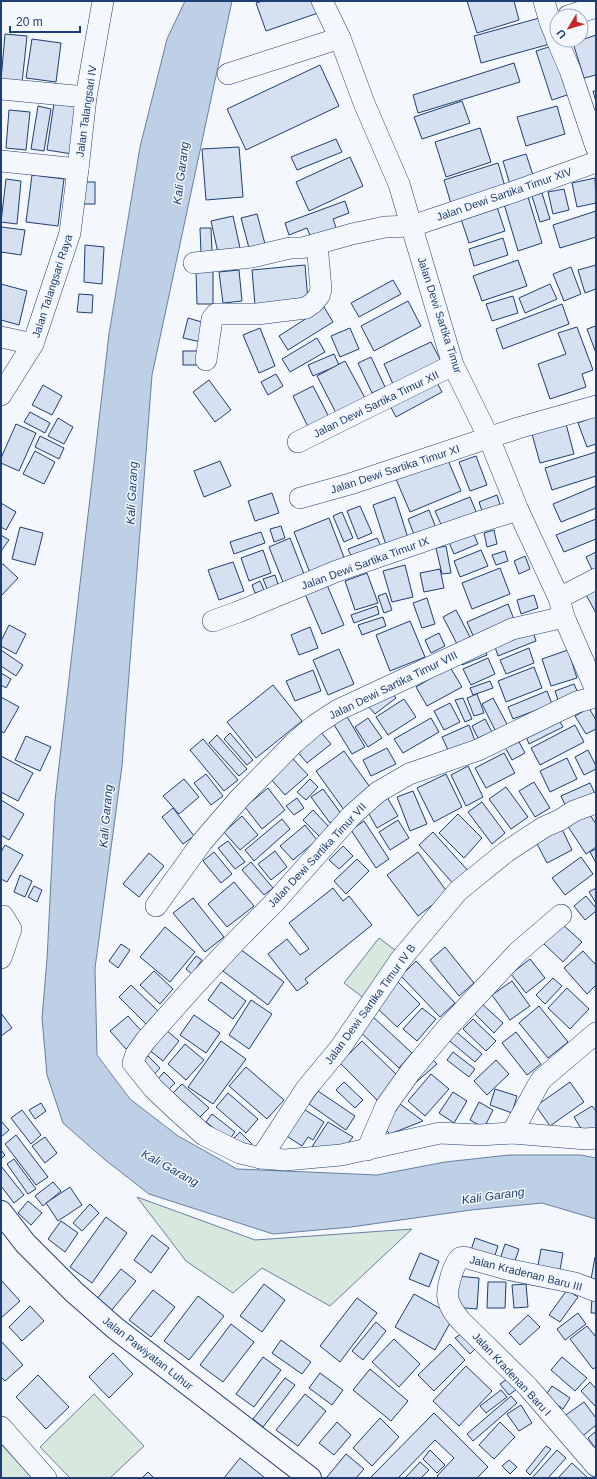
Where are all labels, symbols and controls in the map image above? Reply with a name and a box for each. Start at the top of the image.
scale bar [10,8,80,34]
north arrow [549,8,589,48]
text: 20 m [16,15,43,29]
text: U [554,27,568,41]
street label: Jalan Talangsari IV [74,64,98,158]
water label: Kali Garang [170,140,192,205]
street label: Jalan Dewi Sartika Timur XIV [435,165,574,223]
street label: Jalan Talangsari Raya [30,232,75,339]
street label: Jalan Dewi Sartika Timur [415,255,465,375]
street label: Jalan Dewi Sartika Timur XII [311,368,441,440]
street label: Jalan Dewi Sartika Timur XI [329,442,461,496]
water label: Kali Garang [123,461,141,525]
street label: Jalan Dewi Sartika Timur IX [299,534,431,592]
street label: Jalan Dewi Sartika Timur VIII [327,649,459,721]
water label: Kali Garang [96,784,116,848]
street label: Jalan Dewi Sartika Timur VII [266,800,368,910]
street label: Jalan Dewi Sartika Timur IV B [322,942,418,1066]
water label: Kali Garang [139,1147,201,1190]
water label: Kali Garang [461,1185,526,1207]
street label: Jalan Kradenan Baru III [468,1253,584,1293]
street label: Jalan Pawiyatan Luhur [100,1314,196,1392]
street label: Jalan Kradenan Baru I [470,1330,554,1418]

